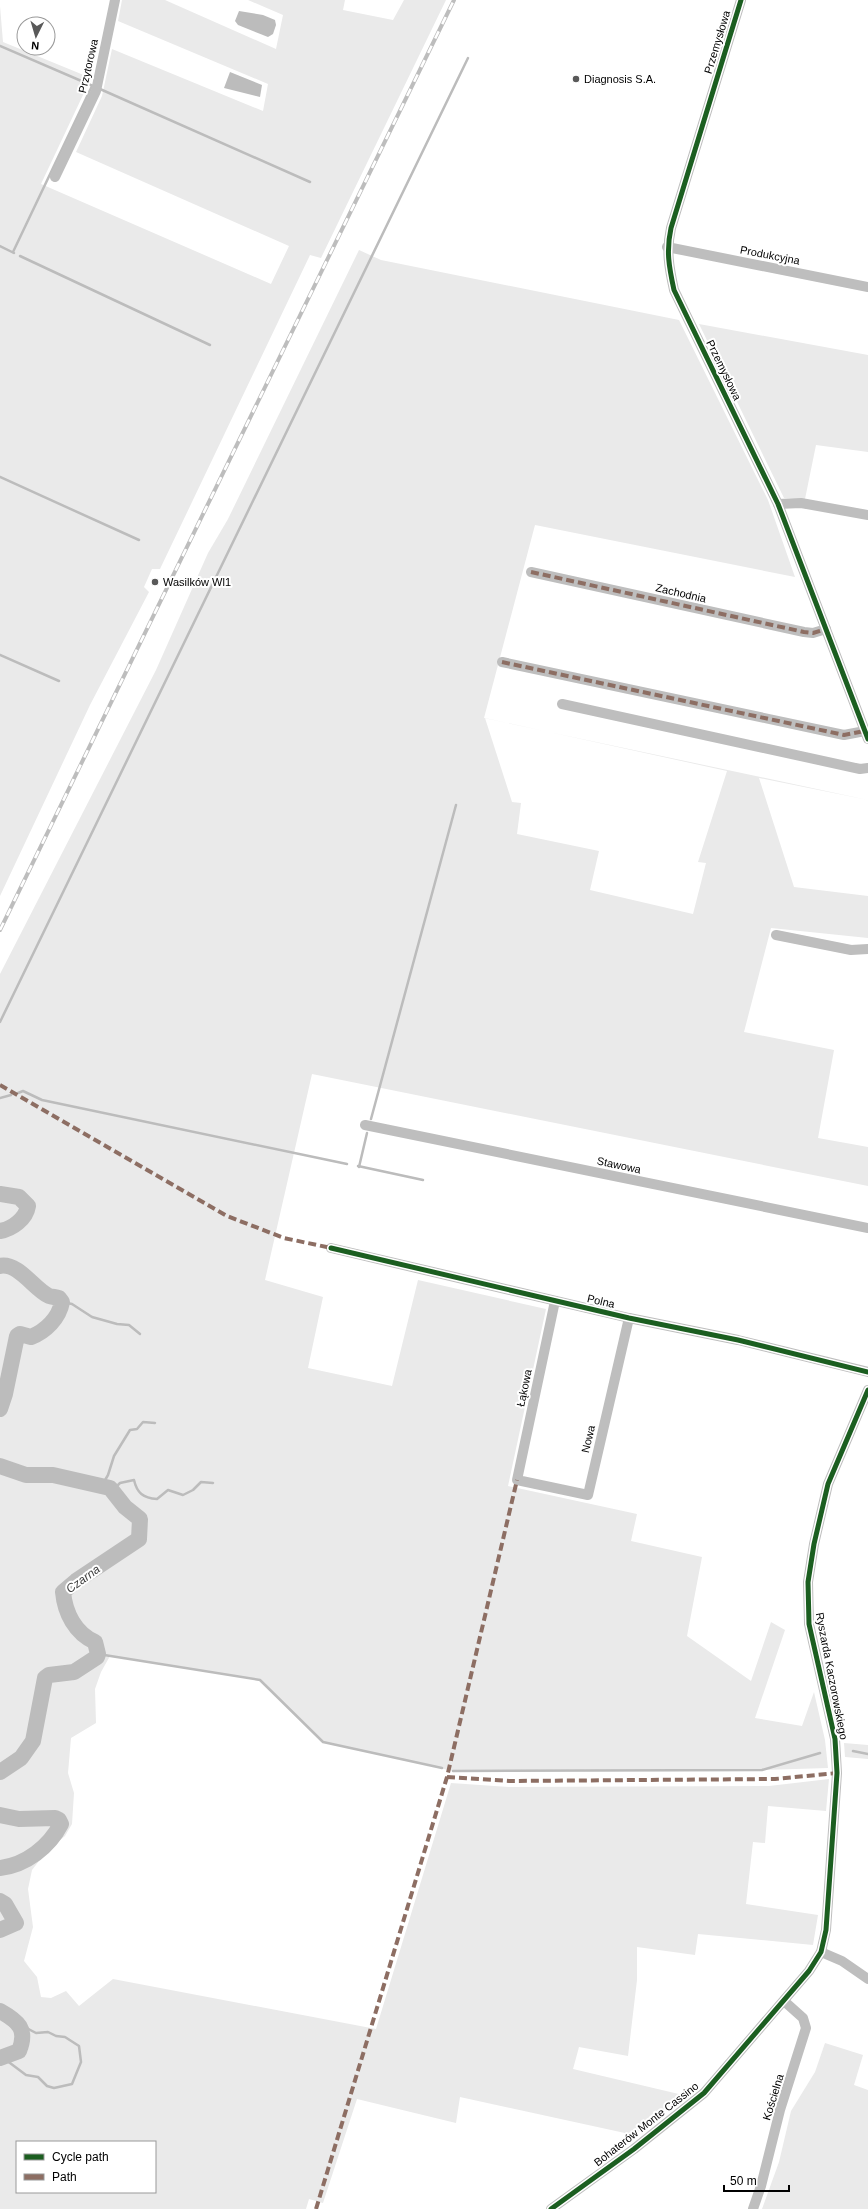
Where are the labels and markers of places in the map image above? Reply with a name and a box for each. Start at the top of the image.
place label: Diagnosis S.A. [584,73,656,85]
marker: Diagnosis S.A. [571,74,581,84]
place label: Wasilków Wl1 [163,576,231,588]
marker: Wasilków Wl1 [150,577,160,587]

